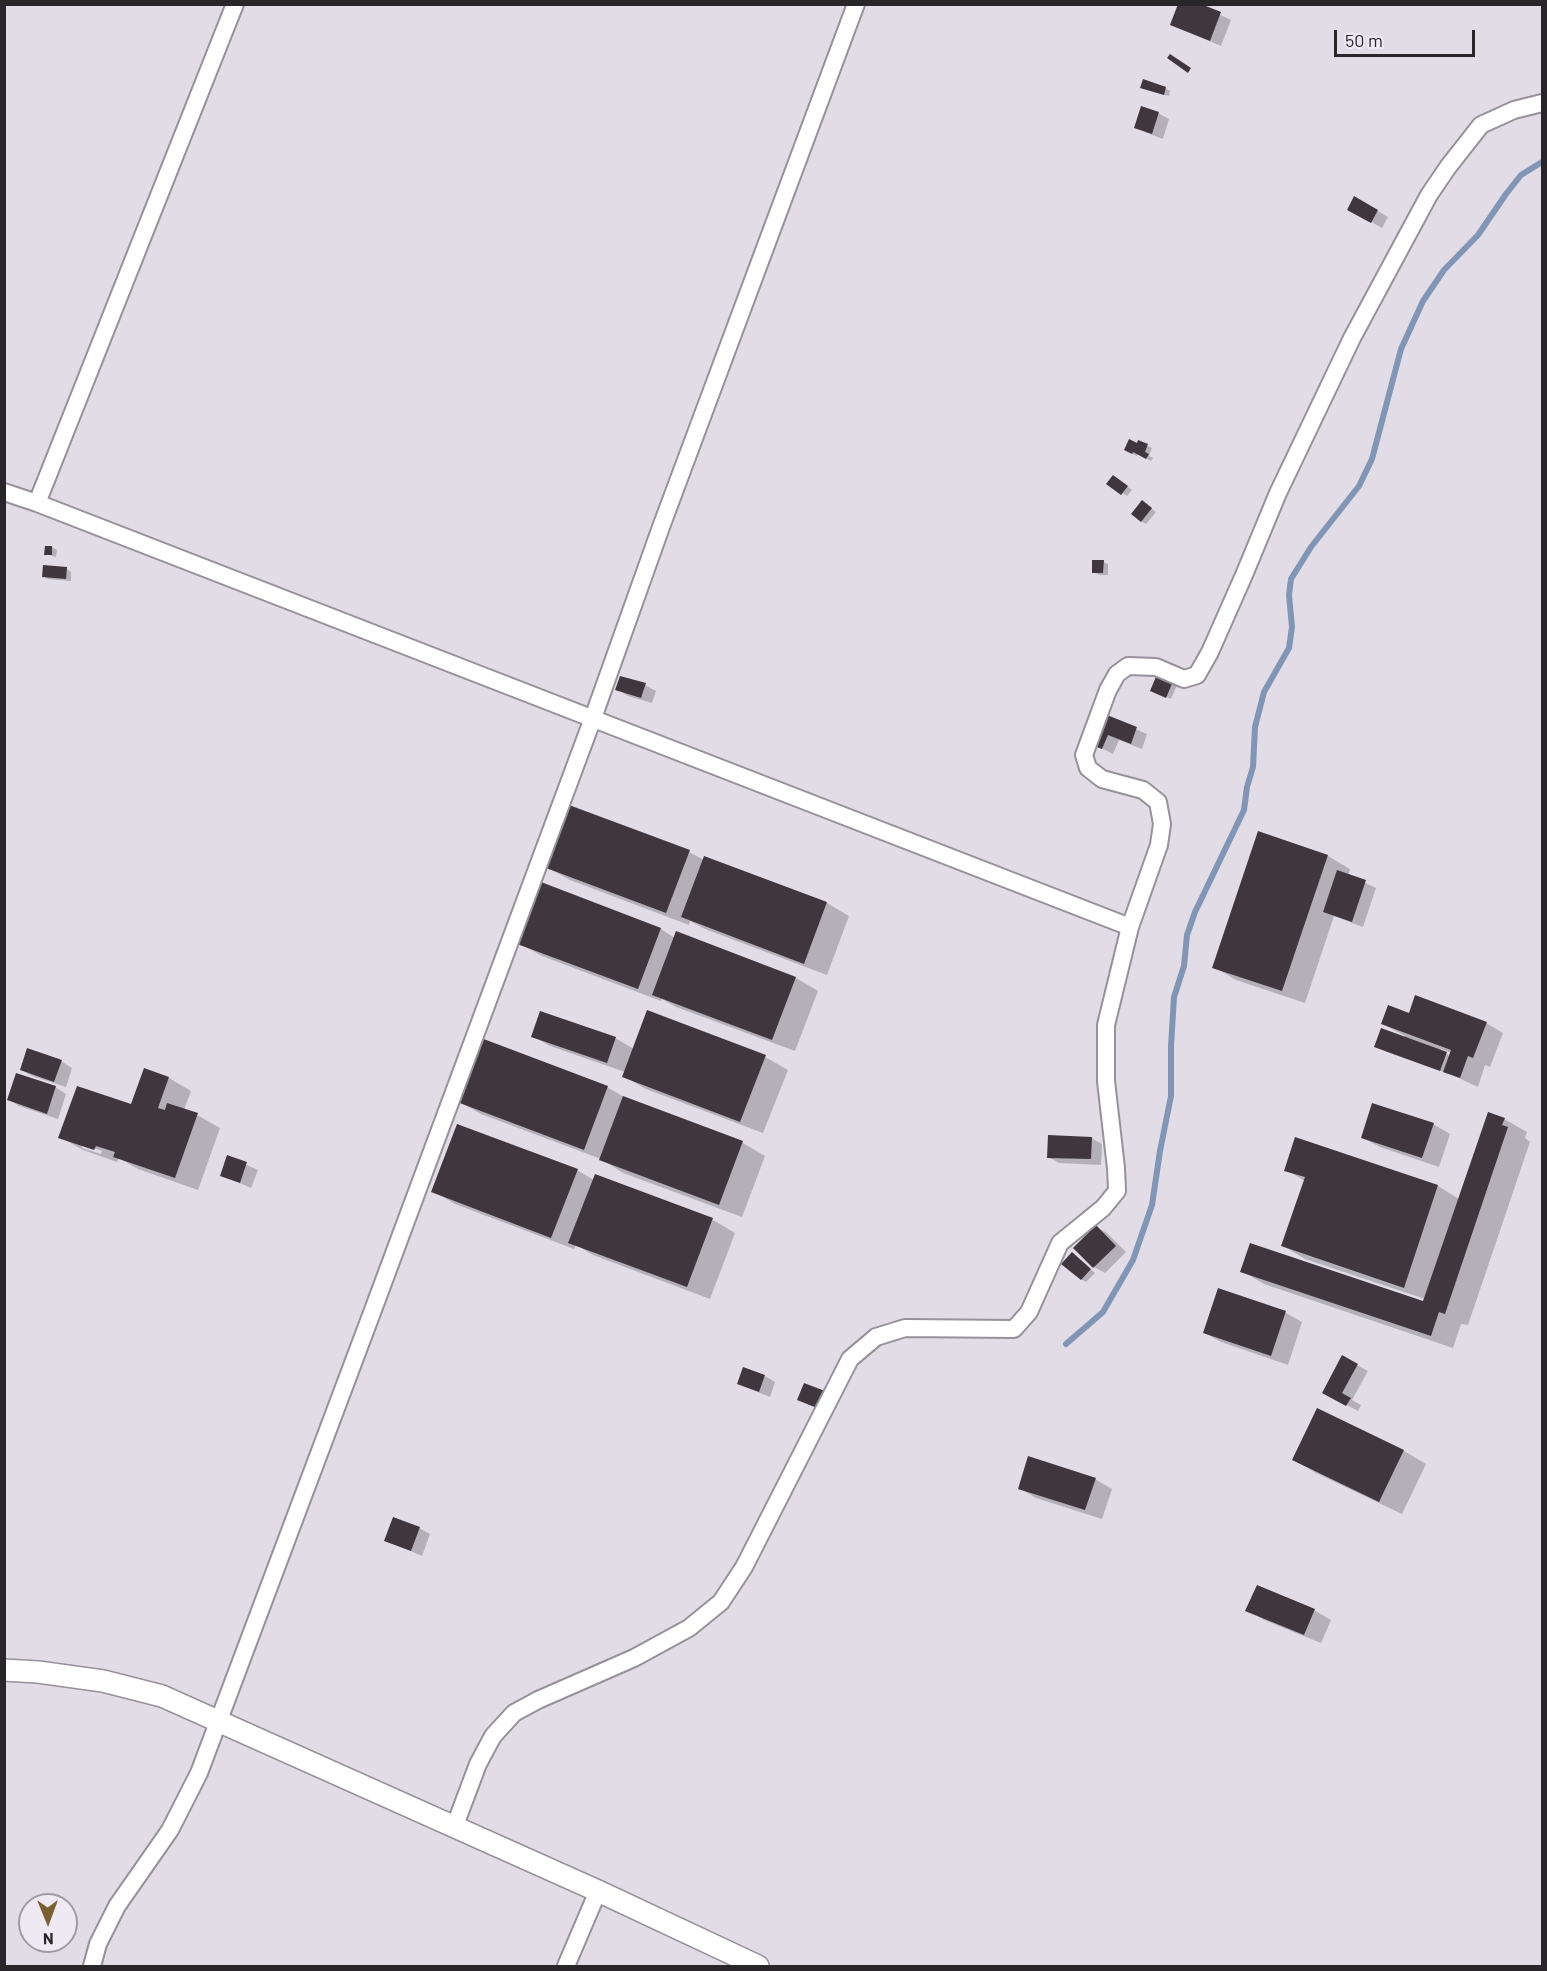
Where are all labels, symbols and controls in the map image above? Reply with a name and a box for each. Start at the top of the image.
scale bar [1337,18,1478,56]
text: 50 m [1345,29,1383,51]
north arrow [18,1893,78,1953]
text: N [43,1930,54,1949]

